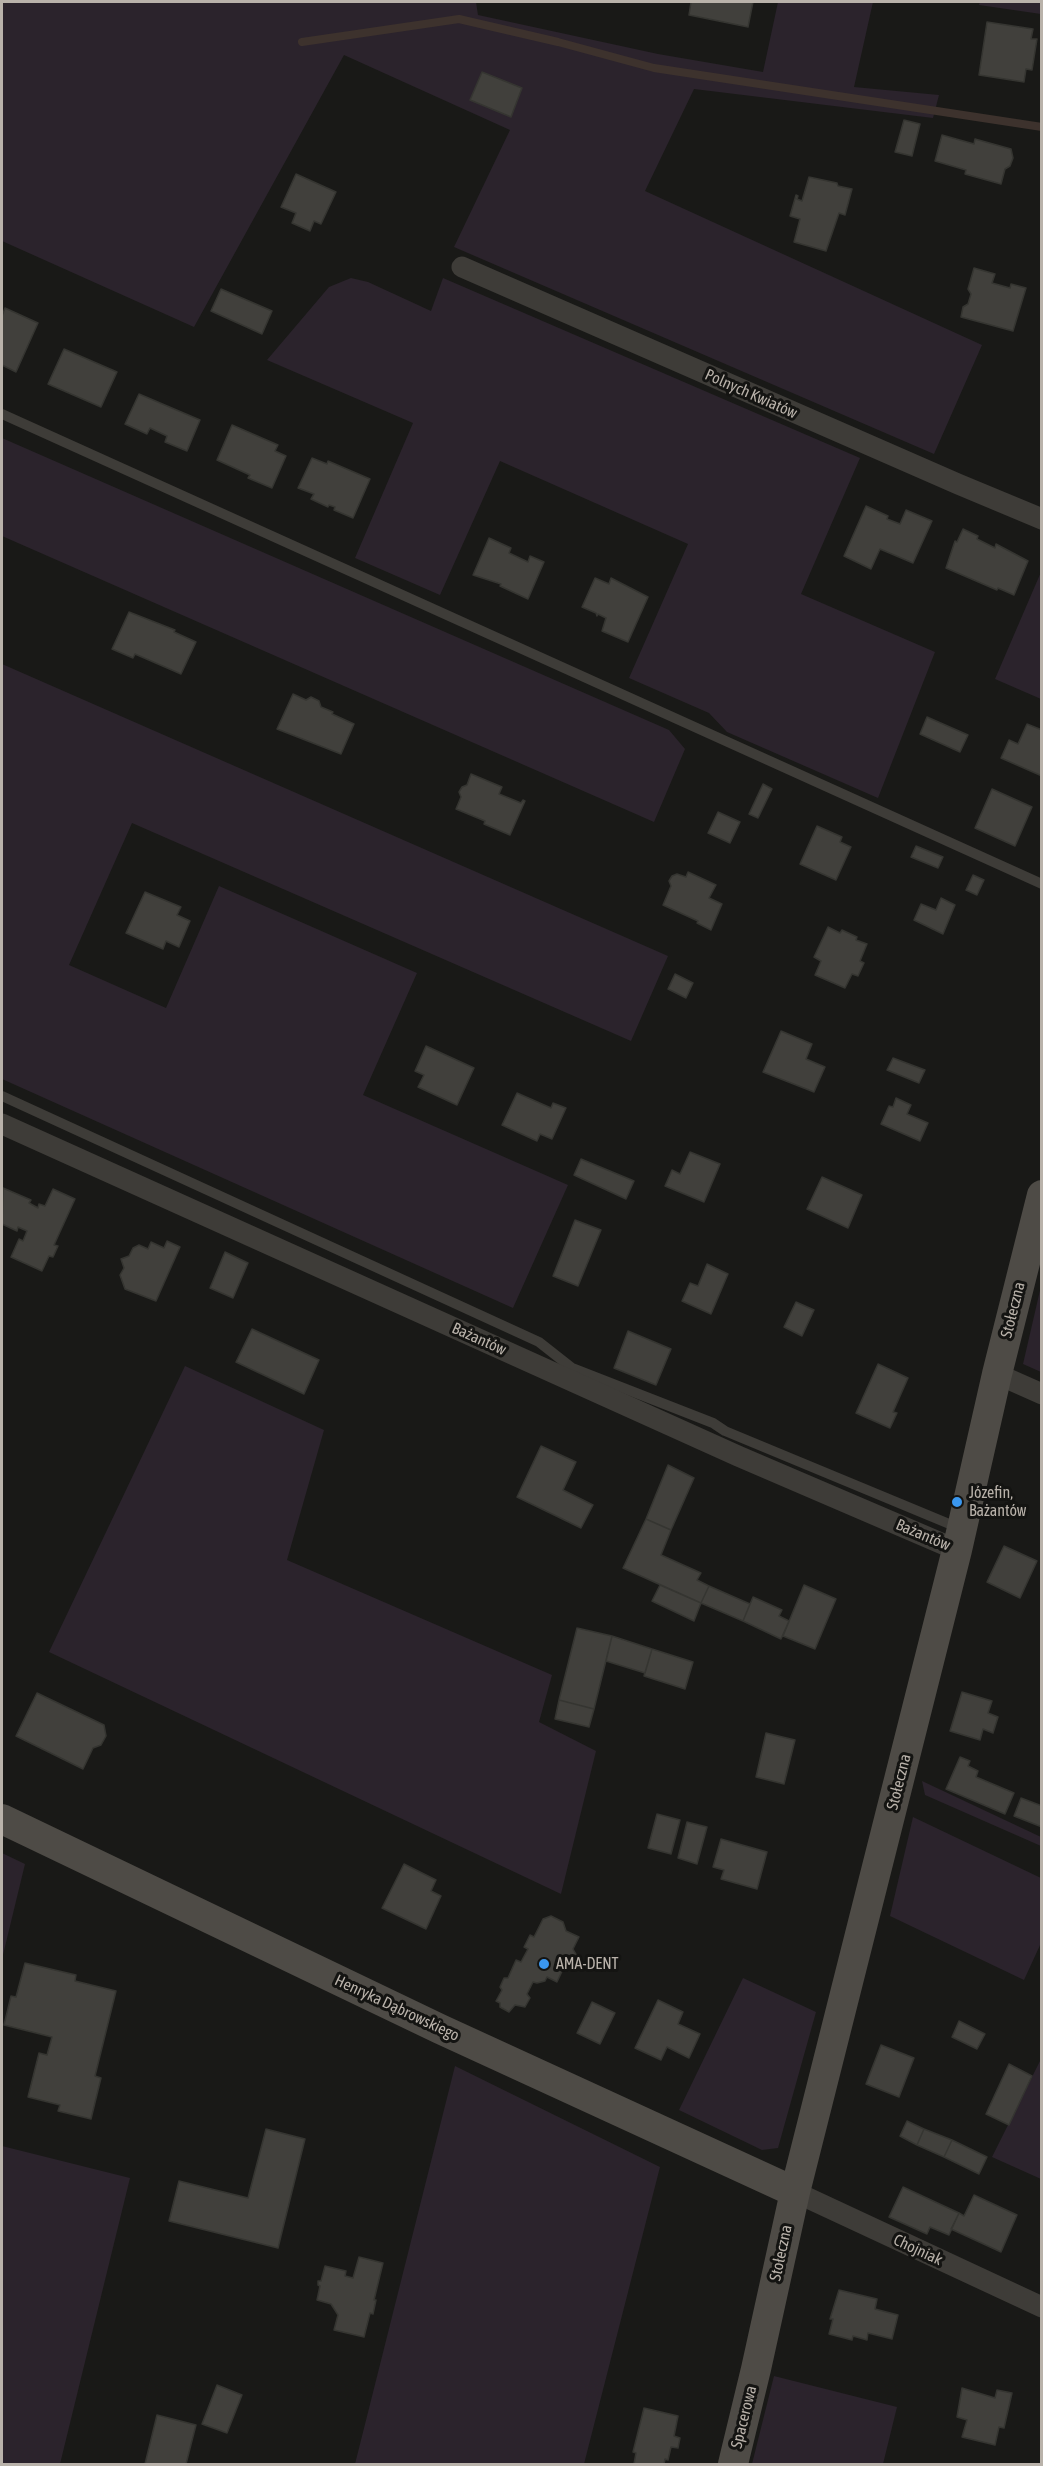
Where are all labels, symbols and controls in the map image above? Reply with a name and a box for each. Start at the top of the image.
street label: Polnych Kwiatów [702,365,800,423]
street label: Stołeczna [997,1280,1029,1340]
street label: Bażantów [449,1319,509,1359]
place label: Józefin, Bażantów [969,1483,1026,1521]
marker: Józefin, Bażantów [950,1495,964,1509]
street label: Bażantów [893,1515,953,1555]
street label: Stołeczna [883,1752,915,1812]
place label: AMA-DENT [556,1954,619,1974]
marker: AMA-DENT [537,1957,551,1971]
street label: Henryka Dąbrowskiego [332,1971,462,2045]
street label: Stołeczna [766,2223,796,2283]
street label: Chojniak [890,2230,946,2270]
street label: Spacerowa [727,2384,761,2450]

